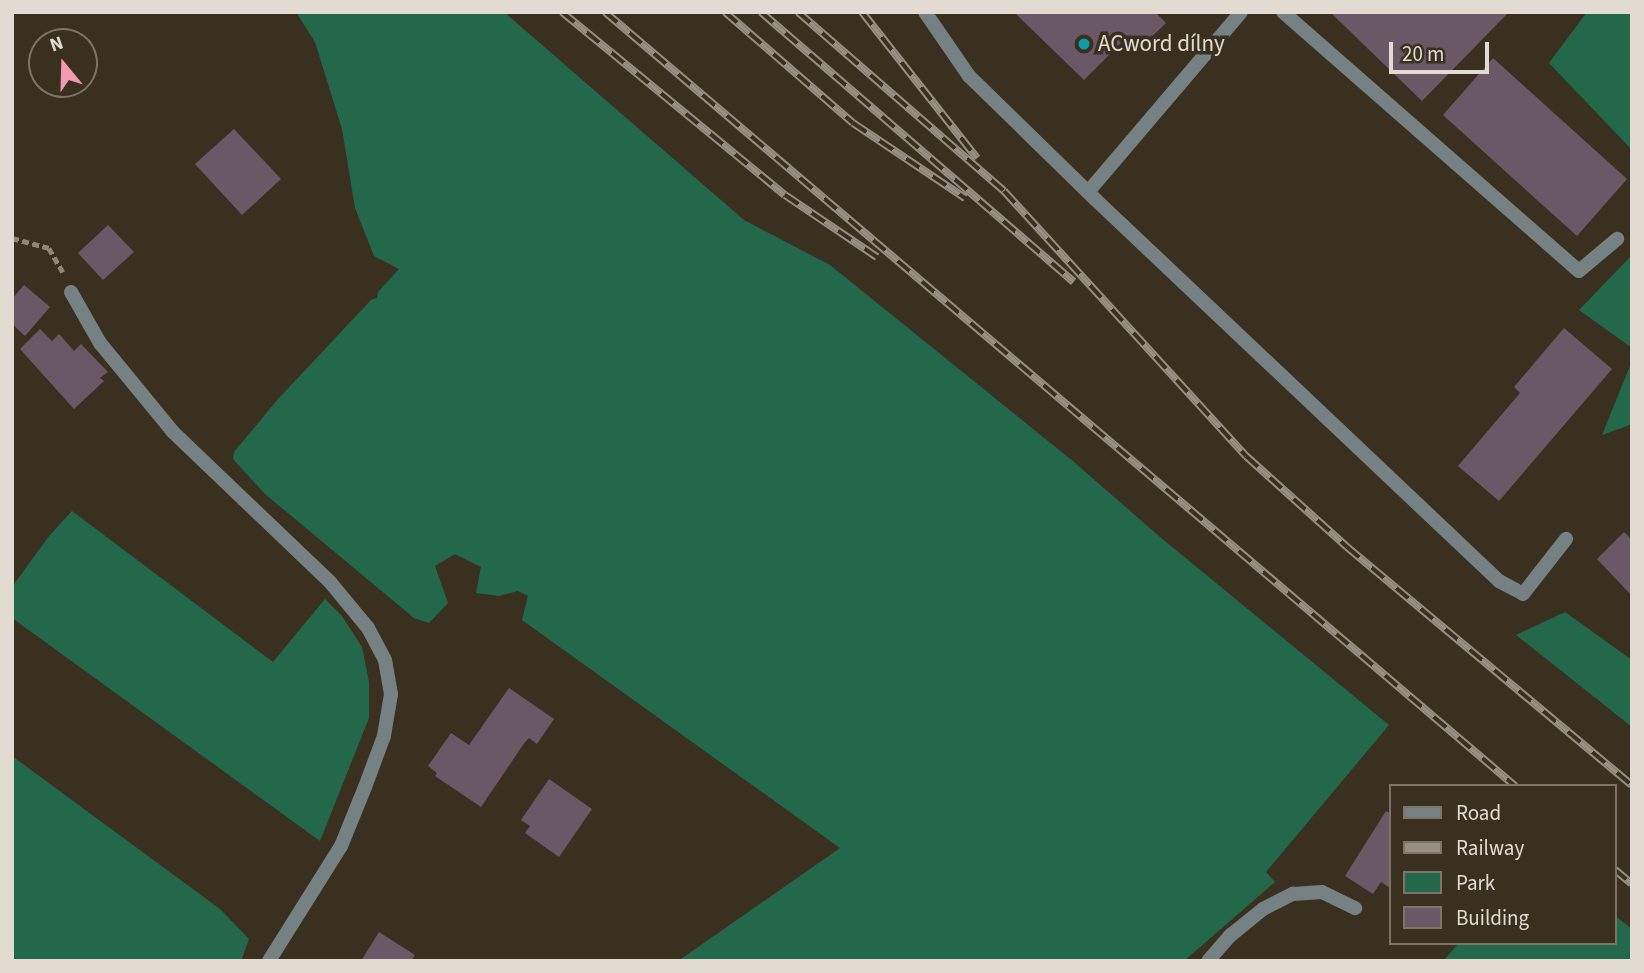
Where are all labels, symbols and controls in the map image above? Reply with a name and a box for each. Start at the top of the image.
north arrow [28,28,98,98]
scale bar [1392,28,1492,72]
text: N [46,30,67,59]
place label: ACword dílny [1098,30,1225,58]
marker: ACword dílny [1076,36,1092,52]
text: 20 m [1402,39,1444,69]
legend [1388,784,1616,945]
text: Road [1456,798,1501,828]
text: Railway [1456,833,1524,863]
text: Park [1456,868,1495,898]
text: Building [1456,903,1529,933]

